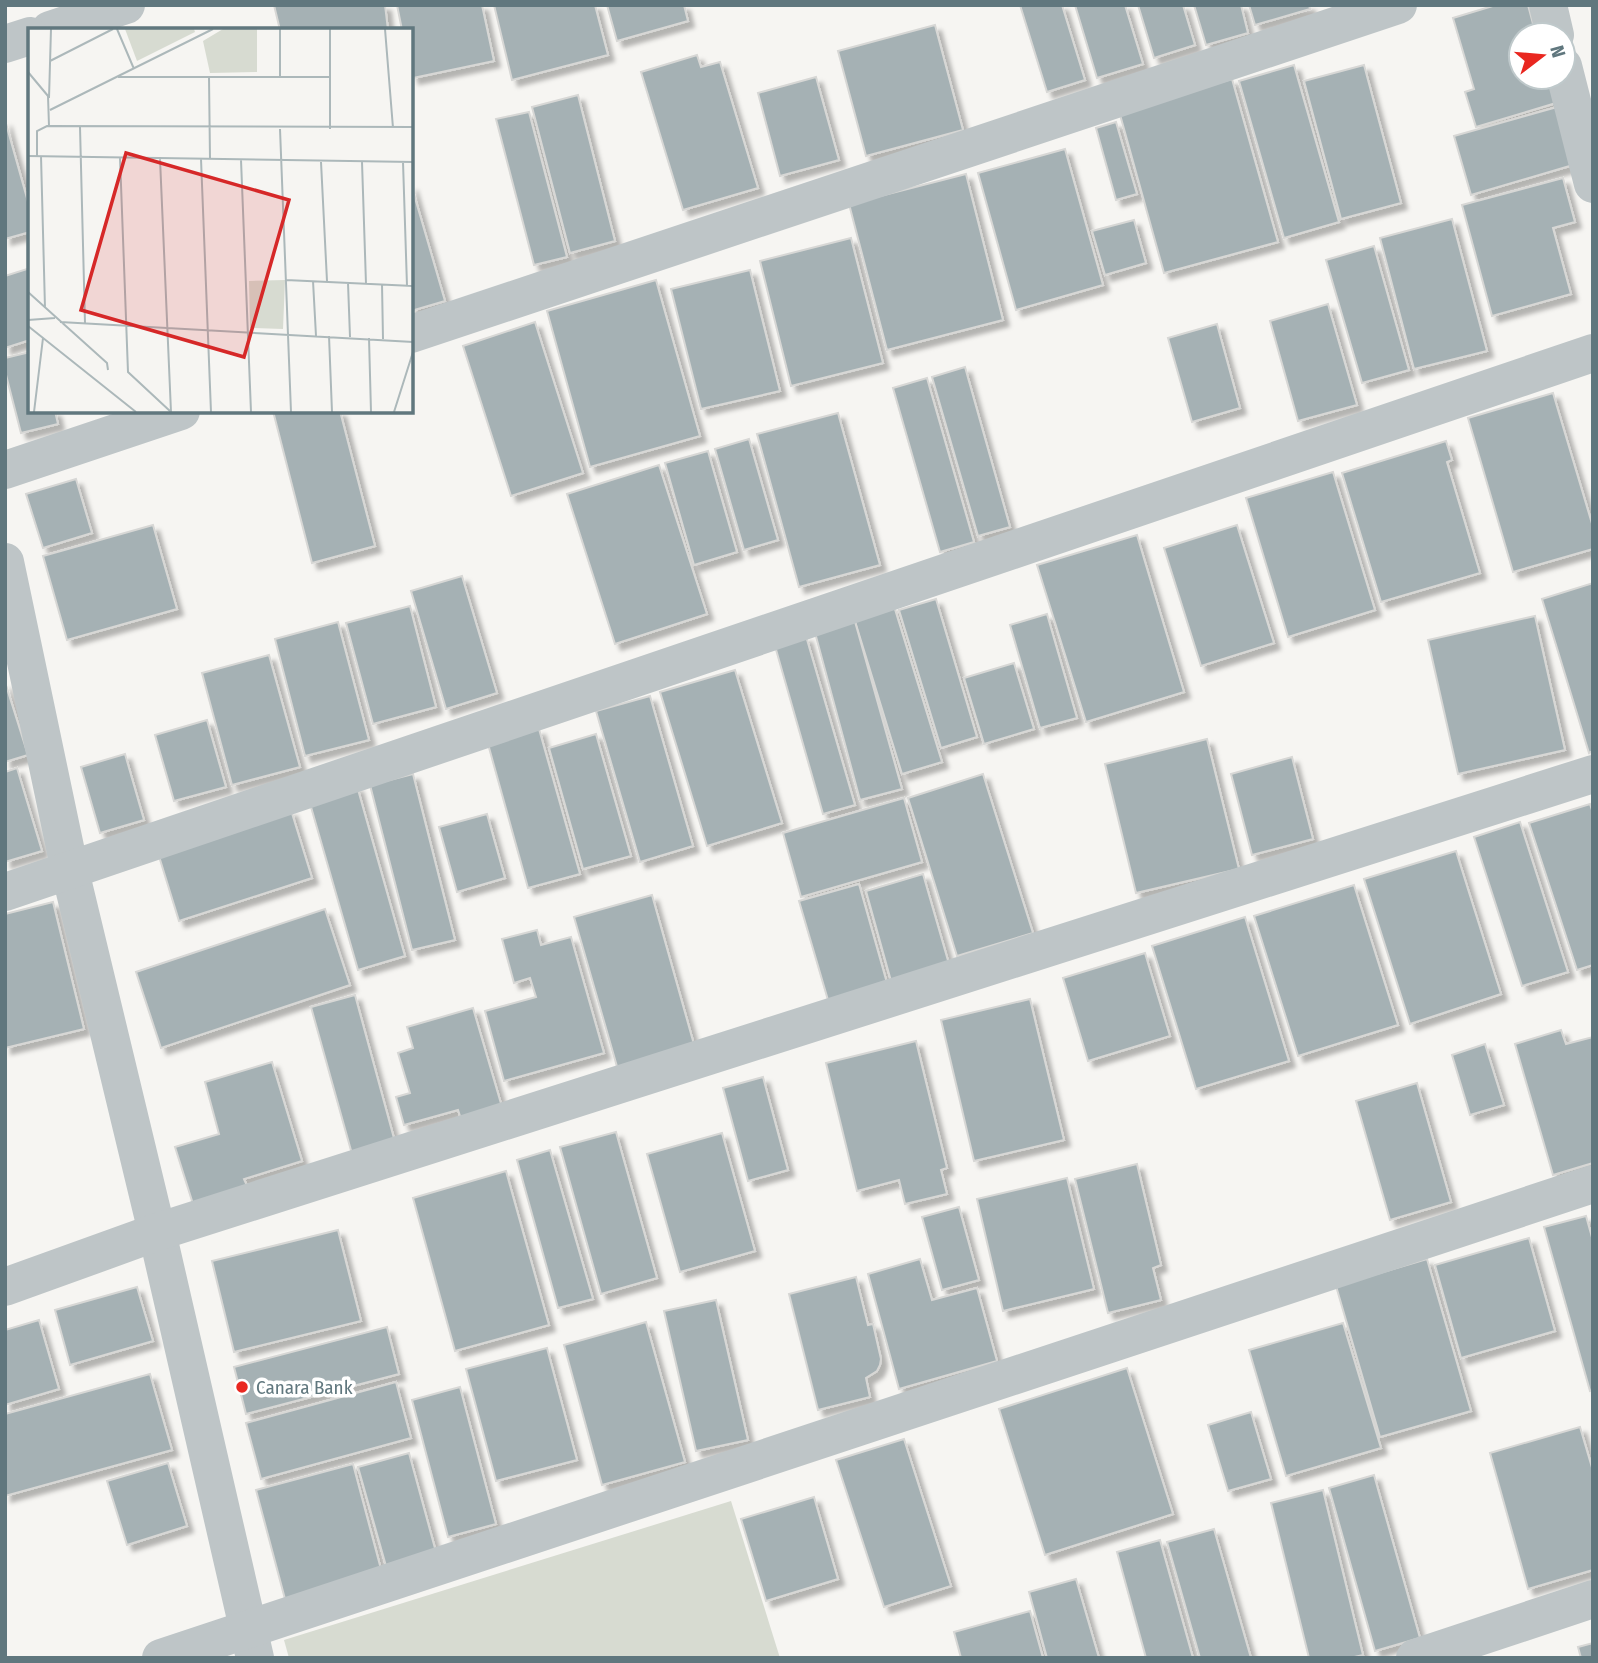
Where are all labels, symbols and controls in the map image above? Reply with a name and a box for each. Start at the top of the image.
north arrow [1507,21,1577,91]
inset map [28,28,413,413]
text: N [1545,43,1570,60]
place label: Canara Bank [256,1376,353,1399]
marker: Canara Bank [234,1379,250,1395]

